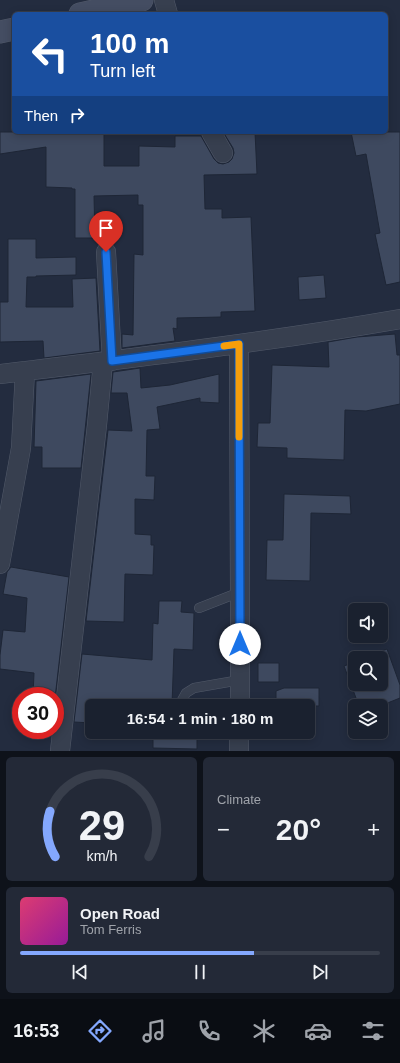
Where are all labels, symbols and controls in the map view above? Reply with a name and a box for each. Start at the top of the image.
icon: left [24,28,76,80]
text: 100 m [90,28,169,59]
text: Turn left [90,61,155,81]
icon: right [66,104,88,126]
text: Then [24,107,58,124]
pin [89,211,123,252]
icon: arrive [95,217,117,239]
map controls [348,603,388,739]
button: sound [348,603,388,643]
position arrow [219,623,261,665]
button: search [348,651,388,691]
speed limit sign: 30 [12,687,64,739]
button: layers [348,699,388,739]
text: 16:54 · 1 min · 180 m [127,710,273,727]
text: Climate [217,792,261,807]
text: 29 [78,802,125,849]
text: 20° [276,813,321,846]
text: − [217,817,230,842]
text: + [367,817,380,842]
text: km/h [86,848,117,864]
text: Open Road [80,905,160,922]
text: Tom Ferris [80,922,141,937]
icon: previous [69,961,91,983]
icon: pause [189,961,211,983]
icon: next [309,961,331,983]
icon: directions [86,1017,114,1045]
icon: music [140,1017,168,1045]
icon: phone [195,1017,223,1045]
icon: climate [250,1017,278,1045]
icon: car [304,1017,332,1045]
icon: filters [359,1017,387,1045]
text: 16:53 [13,1021,59,1041]

